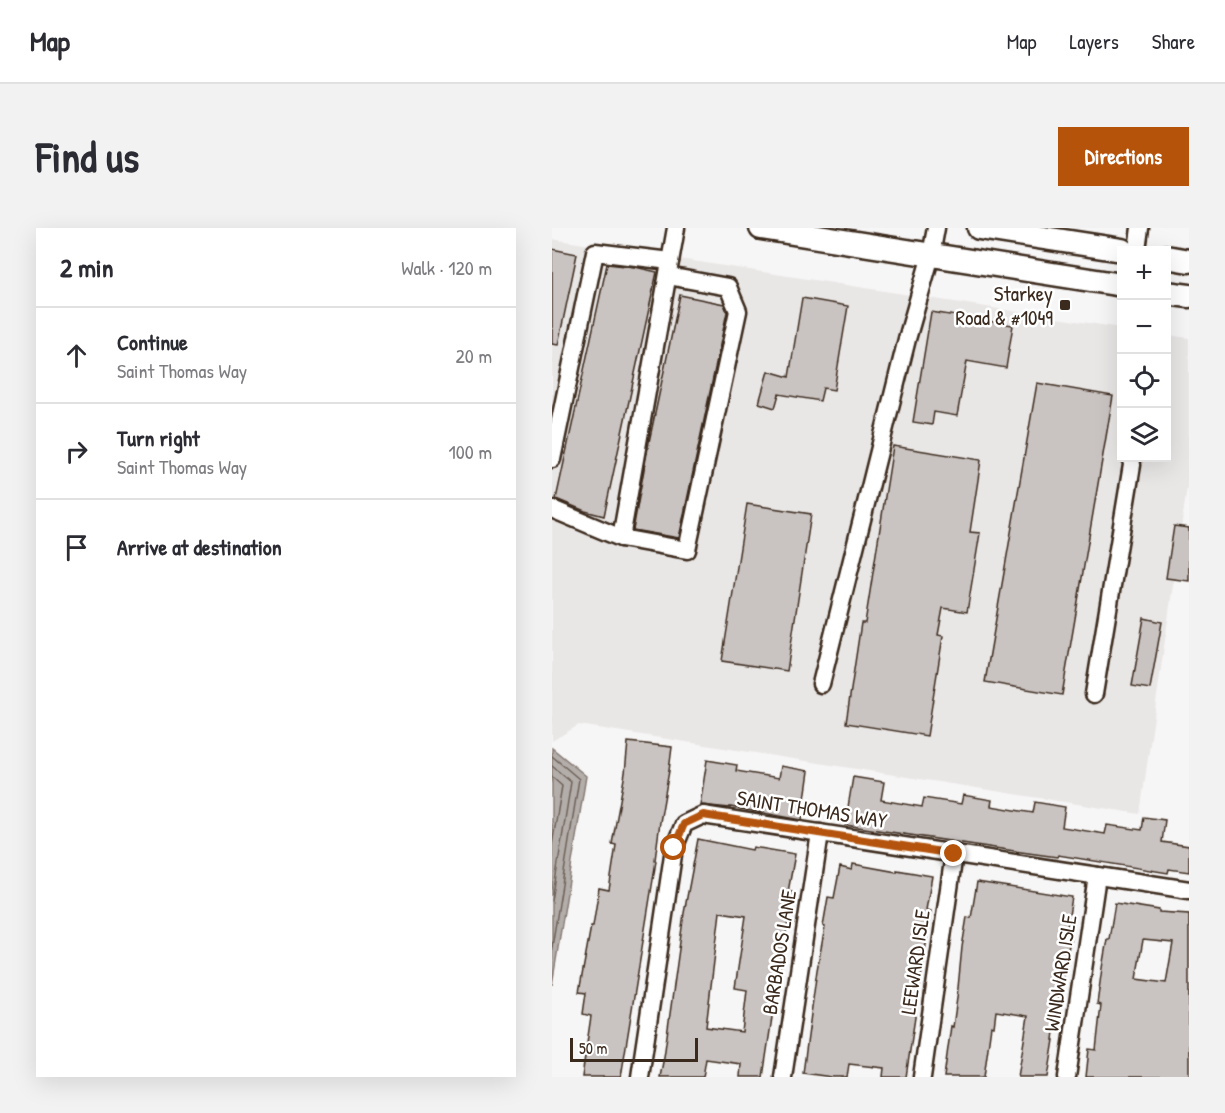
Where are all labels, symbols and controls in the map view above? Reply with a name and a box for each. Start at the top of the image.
text: Map [30,22,70,60]
text: Map [1007,27,1036,56]
text: Layers [1069,27,1119,56]
text: Share [1152,27,1195,56]
button: Directions [1058,127,1189,186]
text: Find us [36,128,139,185]
map controls [1117,246,1171,462]
button: + [1117,246,1171,300]
text: 2 min [60,250,113,285]
text: Walk · 120 m [401,254,492,281]
place label: Starkey Road & #1049 [956,279,1053,332]
marker: Starkey Road & #1049 [1058,298,1072,312]
button: − [1117,300,1171,354]
text: Continue [117,327,188,357]
icon: ahead [60,339,93,372]
text: 20 m [455,342,492,369]
button: locate [1117,354,1171,408]
text: Saint Thomas Way [117,357,247,384]
button: layers [1117,408,1171,462]
text: Turn right [117,423,200,453]
icon: right [60,435,93,468]
text: 100 m [449,438,492,465]
text: Saint Thomas Way [117,453,247,480]
icon: arrive [60,531,93,564]
text: Arrive at destination [117,532,282,562]
street label: SAINT THOMAS WAY [735,783,890,835]
route start [660,834,686,860]
route end [940,840,966,866]
street label: BARBADOS LANE [755,888,803,1016]
street label: LEEWARD ISLE [893,908,937,1016]
street label: WINDWARD ISLE [1036,912,1084,1034]
scale bar [570,1035,698,1062]
text: 50 m [579,1037,608,1059]

